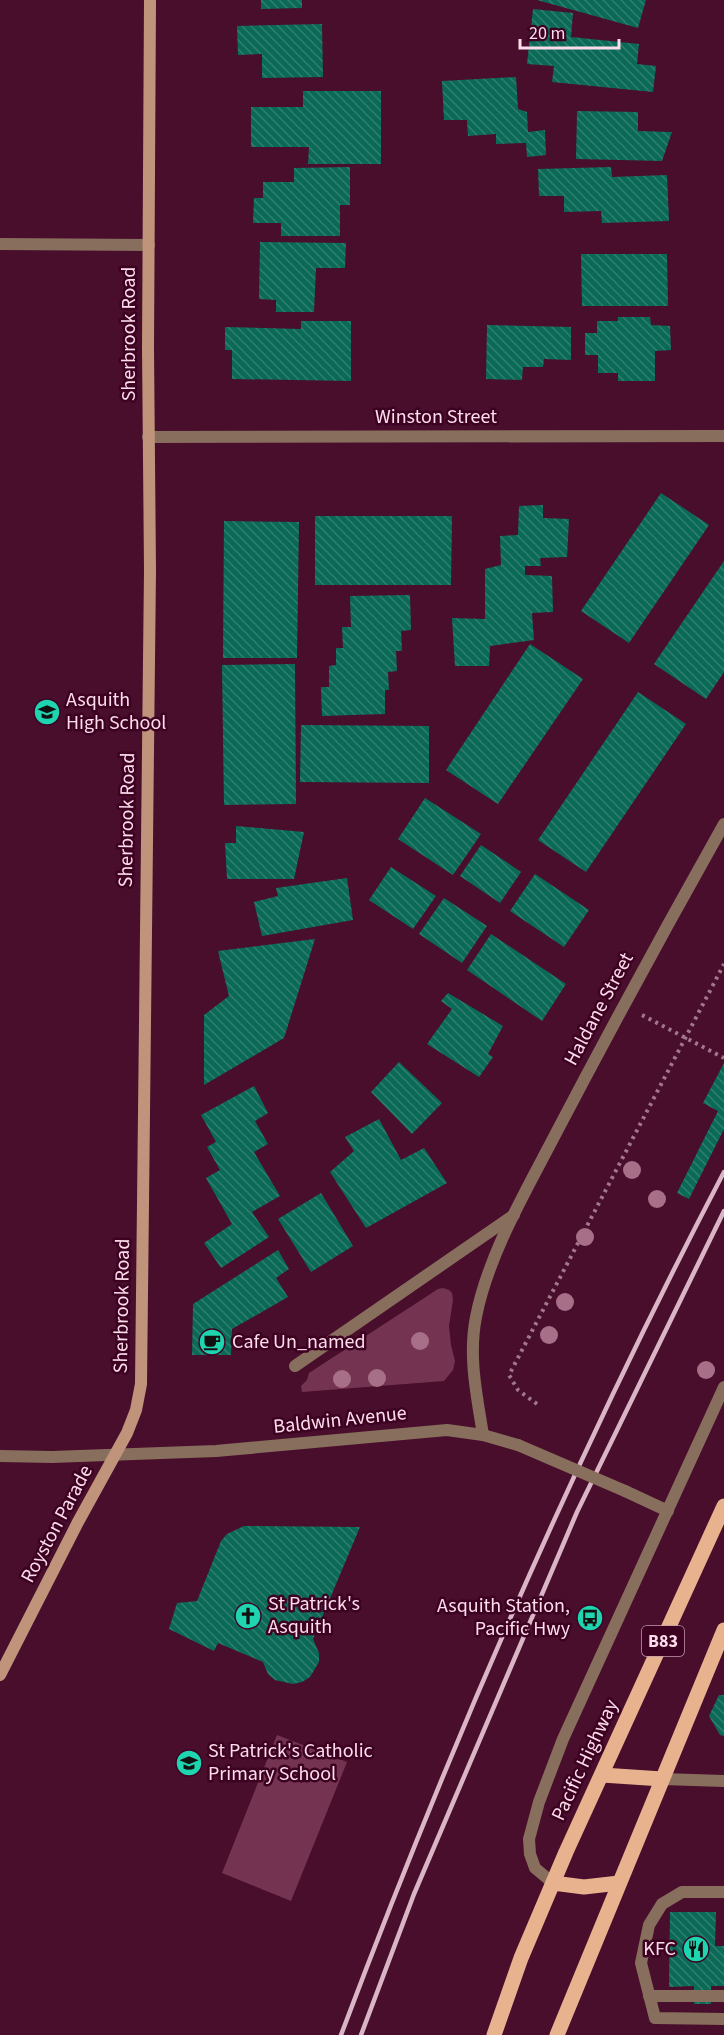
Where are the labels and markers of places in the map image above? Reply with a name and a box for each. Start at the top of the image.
place label: Asquith High School [66,686,166,737]
school or university icon: Asquith High School [32,697,62,727]
cafe icon: Cafe Un_named [197,1327,227,1357]
place label: Cafe Un_named [232,1328,366,1356]
place label: St Patrick's Asquith [268,1590,360,1641]
place label: Asquith Station, Pacific Hwy [437,1592,571,1643]
church icon: St Patrick's Asquith [233,1601,263,1631]
bus stop icon: Asquith Station, Pacific Hwy [575,1603,605,1633]
place label: St Patrick's Catholic Primary School [208,1737,373,1788]
school or university icon: St Patrick's Catholic Primary School [174,1748,204,1778]
restaurant icon: KFC [681,1934,711,1964]
place label: KFC [643,1935,676,1963]

